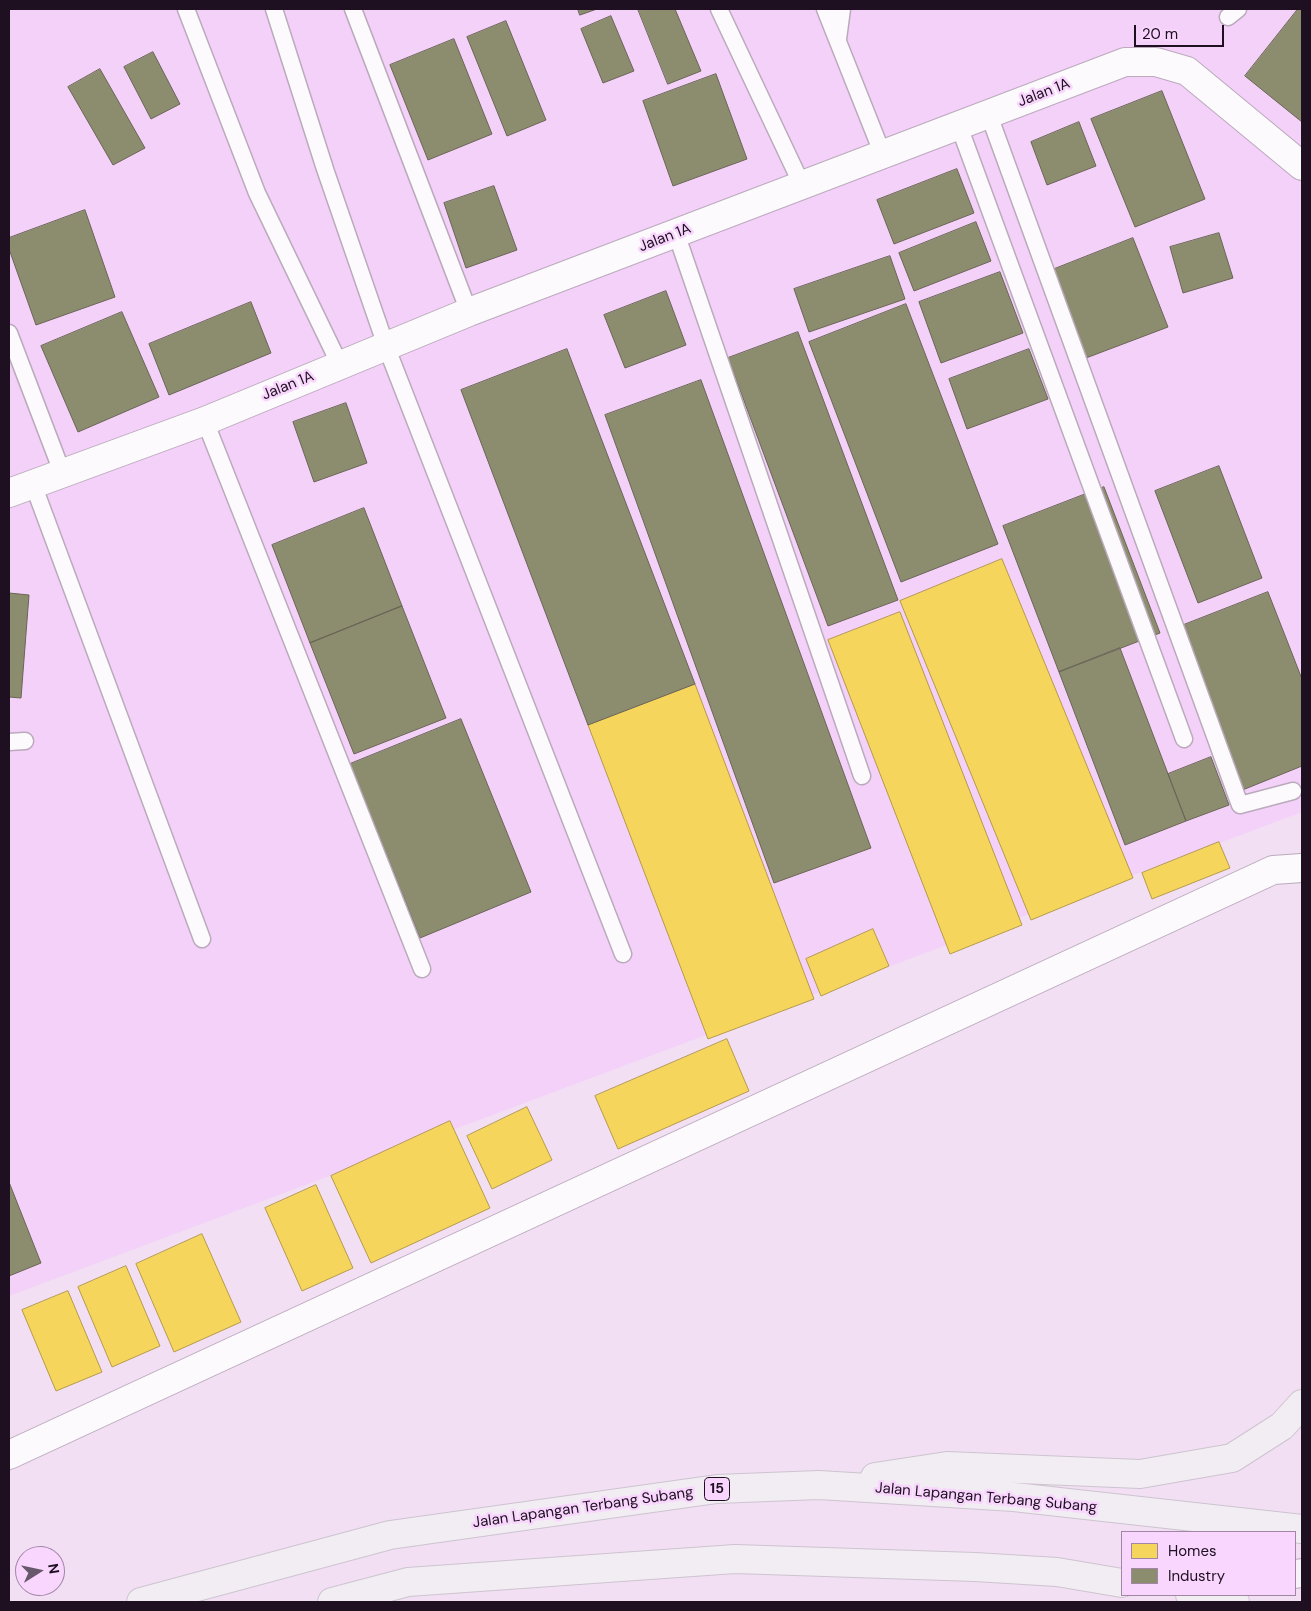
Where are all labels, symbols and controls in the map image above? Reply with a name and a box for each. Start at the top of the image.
scale bar [1136,15,1226,47]
text: 20 m [1142,24,1178,44]
street label: Jalan 1A [1015,75,1073,111]
street label: Jalan 1A [636,220,694,256]
street label: Jalan 1A [259,367,317,405]
road number: 15 [704,1478,730,1500]
street label: Jalan Lapangan Terbang Subang [874,1479,1098,1517]
street label: Jalan Lapangan Terbang Subang [472,1484,694,1532]
legend [1121,1531,1296,1596]
text: Homes [1168,1541,1217,1561]
north arrow [15,1546,65,1596]
text: N [44,1562,64,1575]
text: Industry [1168,1566,1225,1586]

